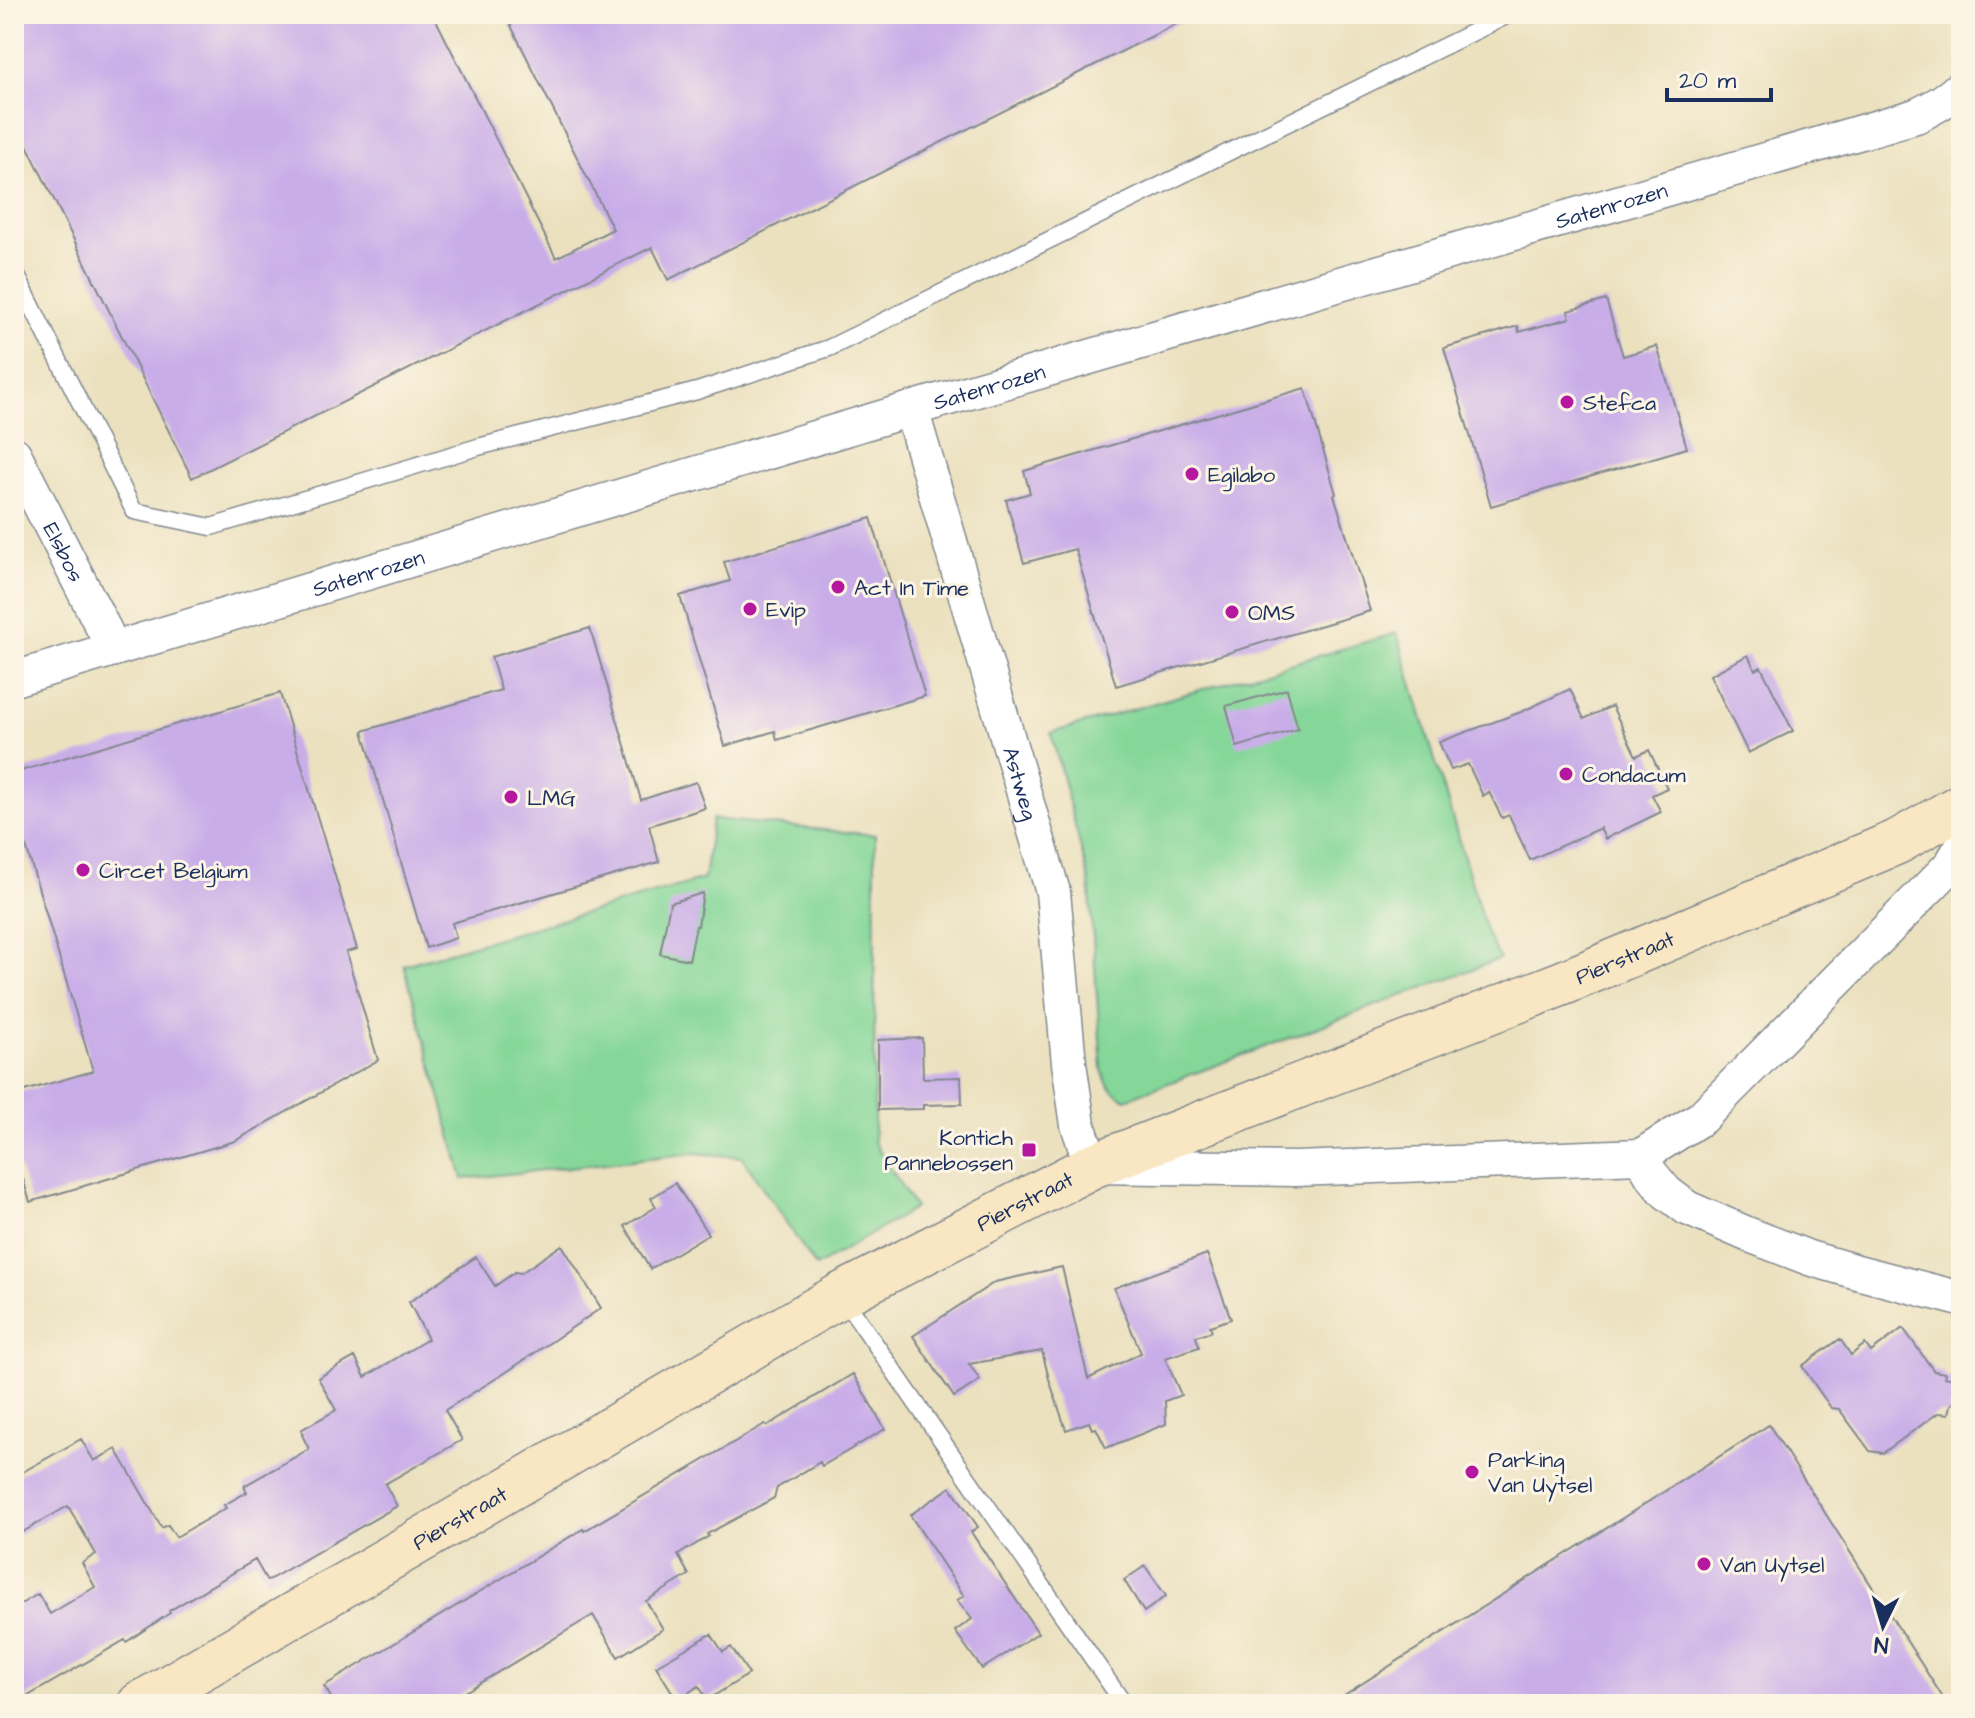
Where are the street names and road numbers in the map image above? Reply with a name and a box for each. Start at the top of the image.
street label: Satenrozen [1552,175,1671,237]
street label: Satenrozen [930,357,1049,419]
street label: Elsbos [35,517,91,588]
street label: Satenrozen [309,542,428,605]
street label: Astweg [994,743,1045,824]
street label: Pierstraat [1571,924,1680,993]
street label: Pierstraat [972,1164,1079,1240]
street label: Pierstraat [407,1479,514,1559]

